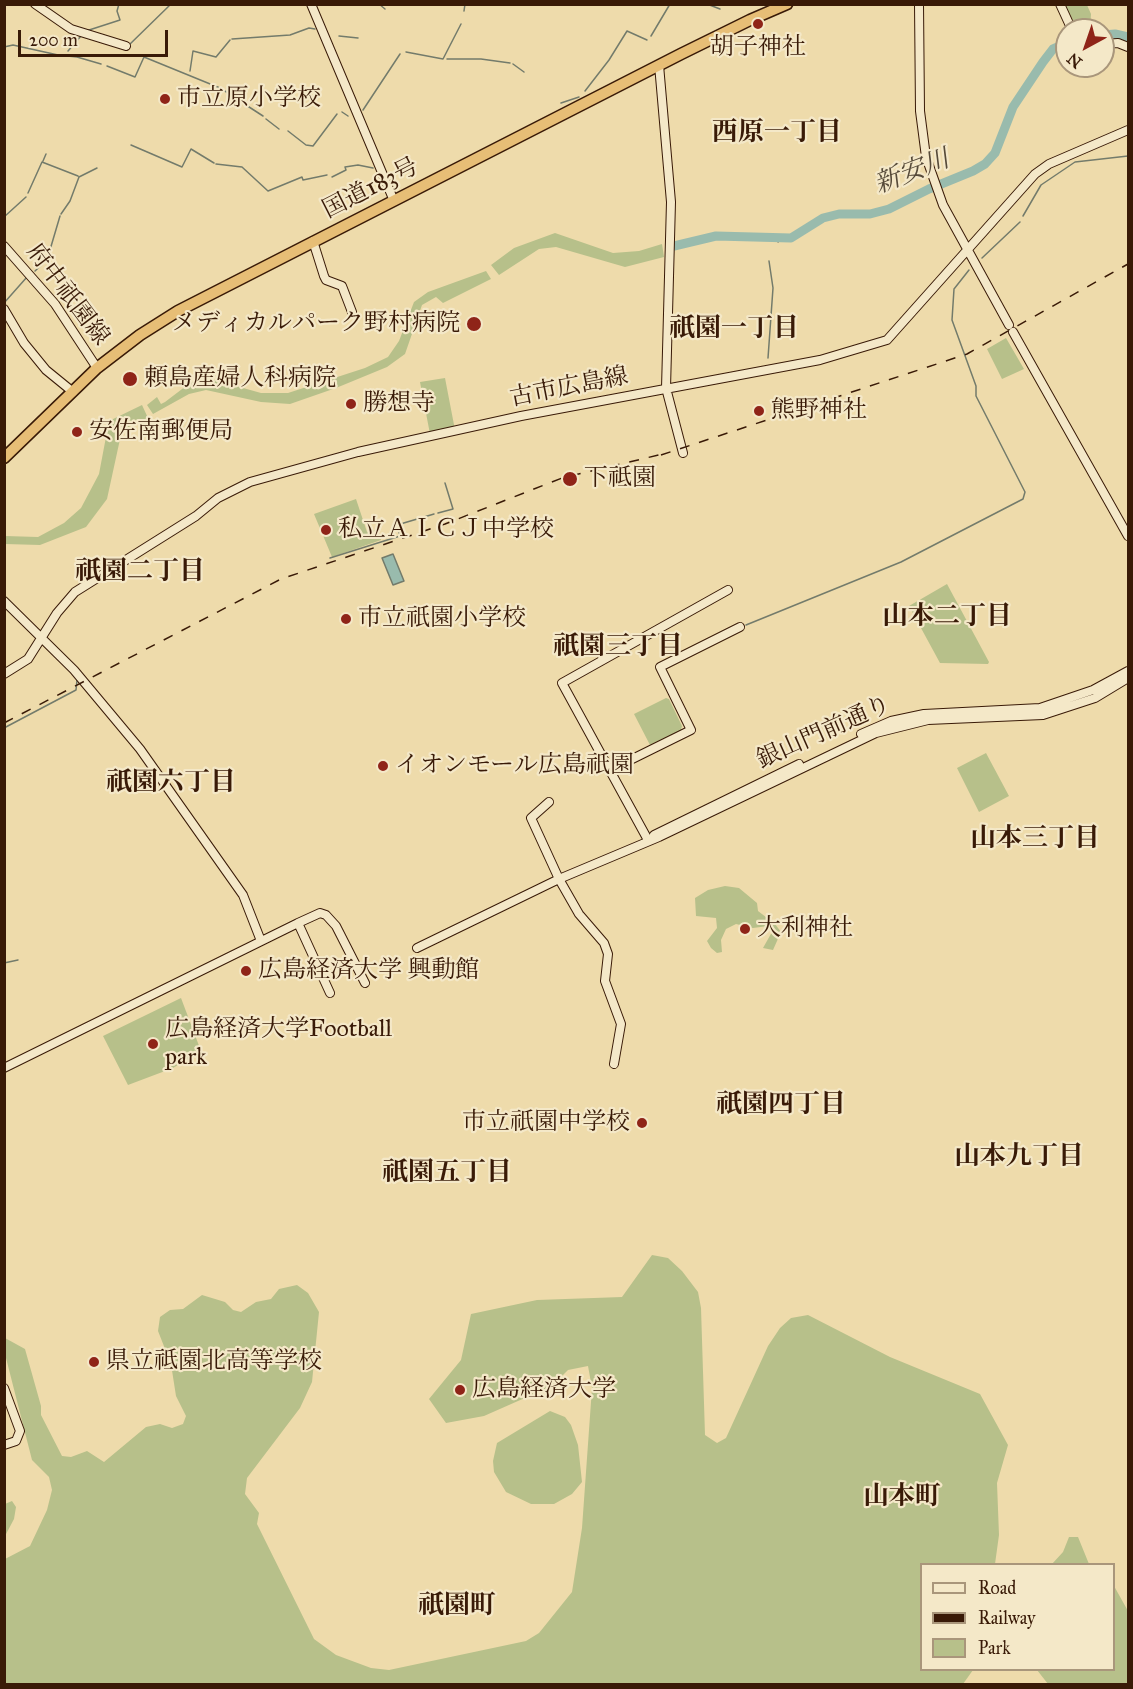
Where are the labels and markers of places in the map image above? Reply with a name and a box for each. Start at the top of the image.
marker: 胡子神社 [751,17,765,31]
place label: 胡子神社 [710,34,806,62]
place label: 市立原小学校 [177,85,321,113]
marker: 市立原小学校 [158,92,172,106]
place label: メディカルパーク野村病院 [172,310,460,338]
marker: メディカルパーク野村病院 [465,315,483,333]
place label: 頼島産婦人科病院 [144,365,336,393]
marker: 頼島産婦人科病院 [121,370,139,388]
place label: 勝想寺 [363,390,435,418]
marker: 勝想寺 [344,397,358,411]
place label: 熊野神社 [771,397,867,425]
marker: 熊野神社 [752,404,766,418]
place label: 安佐南郵便局 [89,418,233,446]
marker: 安佐南郵便局 [70,425,84,439]
place label: 下祗園 [584,465,656,493]
marker: 下祗園 [561,470,579,488]
place label: 私立ＡＩＣＪ中学校 [338,516,554,544]
marker: 私立ＡＩＣＪ中学校 [319,523,333,537]
place label: 市立祇園小学校 [358,605,526,633]
marker: 市立祇園小学校 [339,612,353,626]
place label: イオンモール広島祇園 [395,752,634,780]
marker: イオンモール広島祇園 [376,759,390,773]
place label: 大利神社 [757,915,853,943]
marker: 大利神社 [738,922,752,936]
place label: 広島経済大学 興動館 [258,957,479,985]
marker: 広島経済大学 興動館 [239,964,253,978]
place label: 広島経済大学Football park [165,1016,392,1072]
marker: 広島経済大学Football park [146,1037,160,1051]
place label: 市立祇園中学校 [462,1109,630,1137]
marker: 市立祇園中学校 [635,1116,649,1130]
place label: 県立祗園北高等学校 [106,1348,322,1376]
marker: 県立祗園北高等学校 [87,1355,101,1369]
place label: 広島経済大学 [472,1376,616,1404]
marker: 広島経済大学 [453,1383,467,1397]

